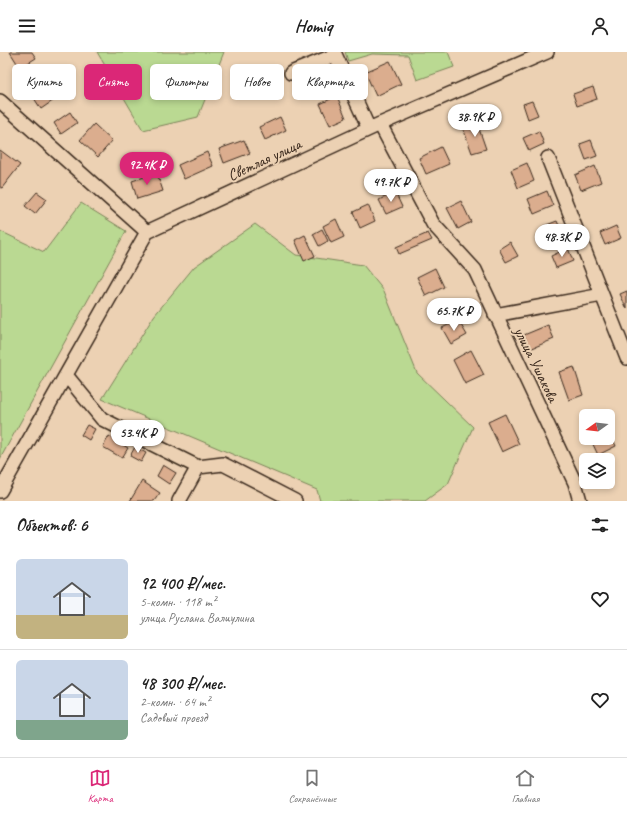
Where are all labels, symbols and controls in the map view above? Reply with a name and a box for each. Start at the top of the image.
icon: menu [16,15,38,37]
text: Homiq [295,15,332,37]
icon: person [589,15,611,37]
chip: Купить [12,64,76,100]
chip: Снять [84,64,142,100]
chip: Фильтры [150,64,222,100]
chip: Новое [230,64,284,100]
chip: Квартира [292,64,368,100]
pin: 38.9K ₽ [438,104,512,138]
text: 38.9K ₽ [457,109,493,125]
street label: Светлая улица [225,134,306,186]
pin: 92.4K ₽ [110,152,184,186]
text: 92.4K ₽ [129,157,165,173]
pin: 49.7K ₽ [354,169,428,203]
text: 49.7K ₽ [373,174,409,190]
pin: 48.3K ₽ [525,224,599,258]
text: 48.3K ₽ [544,229,580,245]
pin: 65.7K ₽ [417,298,491,332]
text: 65.7K ₽ [436,303,472,319]
street label: улица Ушакова [509,323,564,407]
north arrow [579,409,615,445]
map controls [579,409,615,489]
pin: 53.4K ₽ [101,420,175,454]
text: 53.4K ₽ [120,425,156,441]
button: layers [579,453,615,489]
icon: filters [589,514,611,536]
text: Объектов: 6 [16,515,87,536]
text: 92 400 ₽/мес. [140,573,225,594]
icon: home [48,575,96,623]
icon: heart [589,588,611,610]
text: 5-комн. · 118 m² [140,594,216,610]
text: улица Руслана Валиулина [140,610,254,626]
text: 48 300 ₽/мес. [140,673,226,694]
icon: home [48,676,96,724]
icon: heart [589,689,611,711]
text: 2-комн. · 64 m² [140,694,210,710]
text: Садовый проезд [140,710,207,726]
tab: Карта [88,767,113,805]
tab: Сохранённые [288,767,336,805]
tab: Главная [512,767,539,805]

